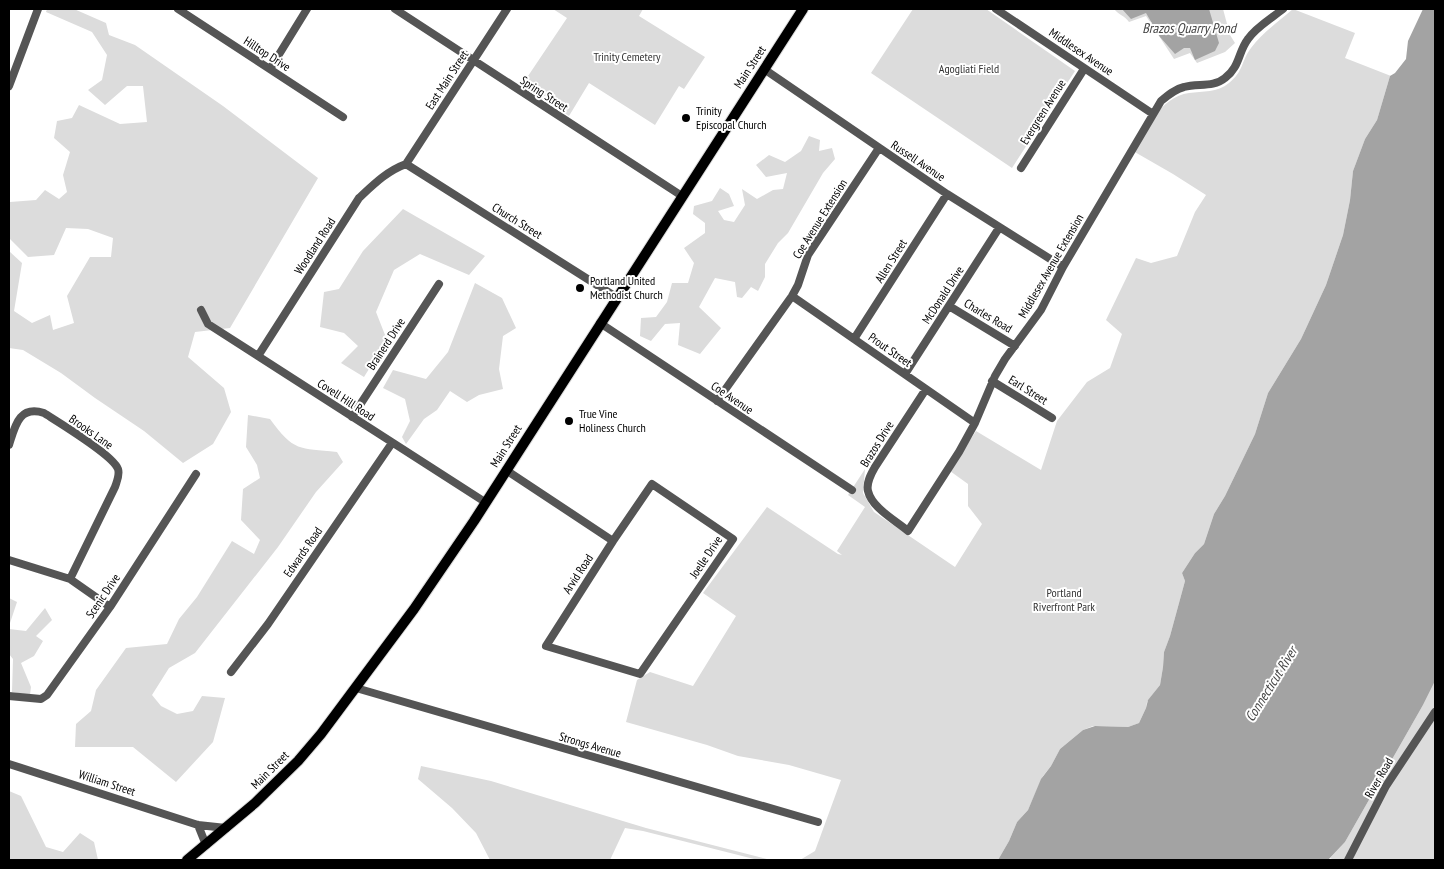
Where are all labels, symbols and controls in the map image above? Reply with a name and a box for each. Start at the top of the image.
water label: Brazos Quarry Pond [1142,19,1238,37]
street label: Middlesex Avenue [1046,25,1116,79]
street label: Hilltop Drive [241,33,293,74]
street label: Main Street [730,42,769,91]
street label: East Main Street [422,47,472,112]
park label: Trinity Cemetery [594,49,661,64]
park label: Agogliati Field [939,61,999,76]
street label: Spring Street [518,73,572,115]
street label: Evergreen Avenue [1017,76,1069,147]
place label: Trinity Episcopal Church [696,103,766,132]
marker: Trinity Episcopal Church [680,112,692,124]
street label: Russell Avenue [888,137,948,184]
street label: Coe Avenue Extension [789,176,850,261]
street label: Church Street [489,199,546,242]
street label: Middlesex Avenue Extension [1015,211,1086,320]
street label: Woodland Road [291,215,338,277]
street label: Allen Street [871,235,910,285]
street label: McDonald Drive [918,263,967,326]
place label: Portland United Methodist Church [590,273,663,302]
marker: Portland United Methodist Church [574,282,586,294]
street label: Charles Road [961,295,1015,336]
street label: Brainerd Drive [363,315,408,373]
street label: Prout Street [866,329,915,370]
street label: Earl Street [1006,372,1051,408]
street label: Covell Hill Road [315,375,378,424]
street label: Coe Avenue [708,378,756,417]
place label: True Vine Holiness Church [579,406,646,435]
street label: Brooks Lane [66,411,116,452]
marker: True Vine Holiness Church [563,415,575,427]
street label: Brazos Drive [857,418,897,470]
street label: Main Street [487,421,525,470]
street label: Edwards Road [280,524,325,580]
street label: Joelle Drive [685,533,725,582]
street label: Arvid Road [559,551,596,596]
street label: Scenic Drive [82,571,123,621]
park label: Portland Riverfront Park [1033,585,1095,614]
water label: Connecticut River [1241,642,1302,725]
street label: Strongs Avenue [557,728,623,761]
street label: Main Street [247,747,292,792]
street label: River Road [1361,755,1396,801]
street label: William Street [77,766,138,799]

